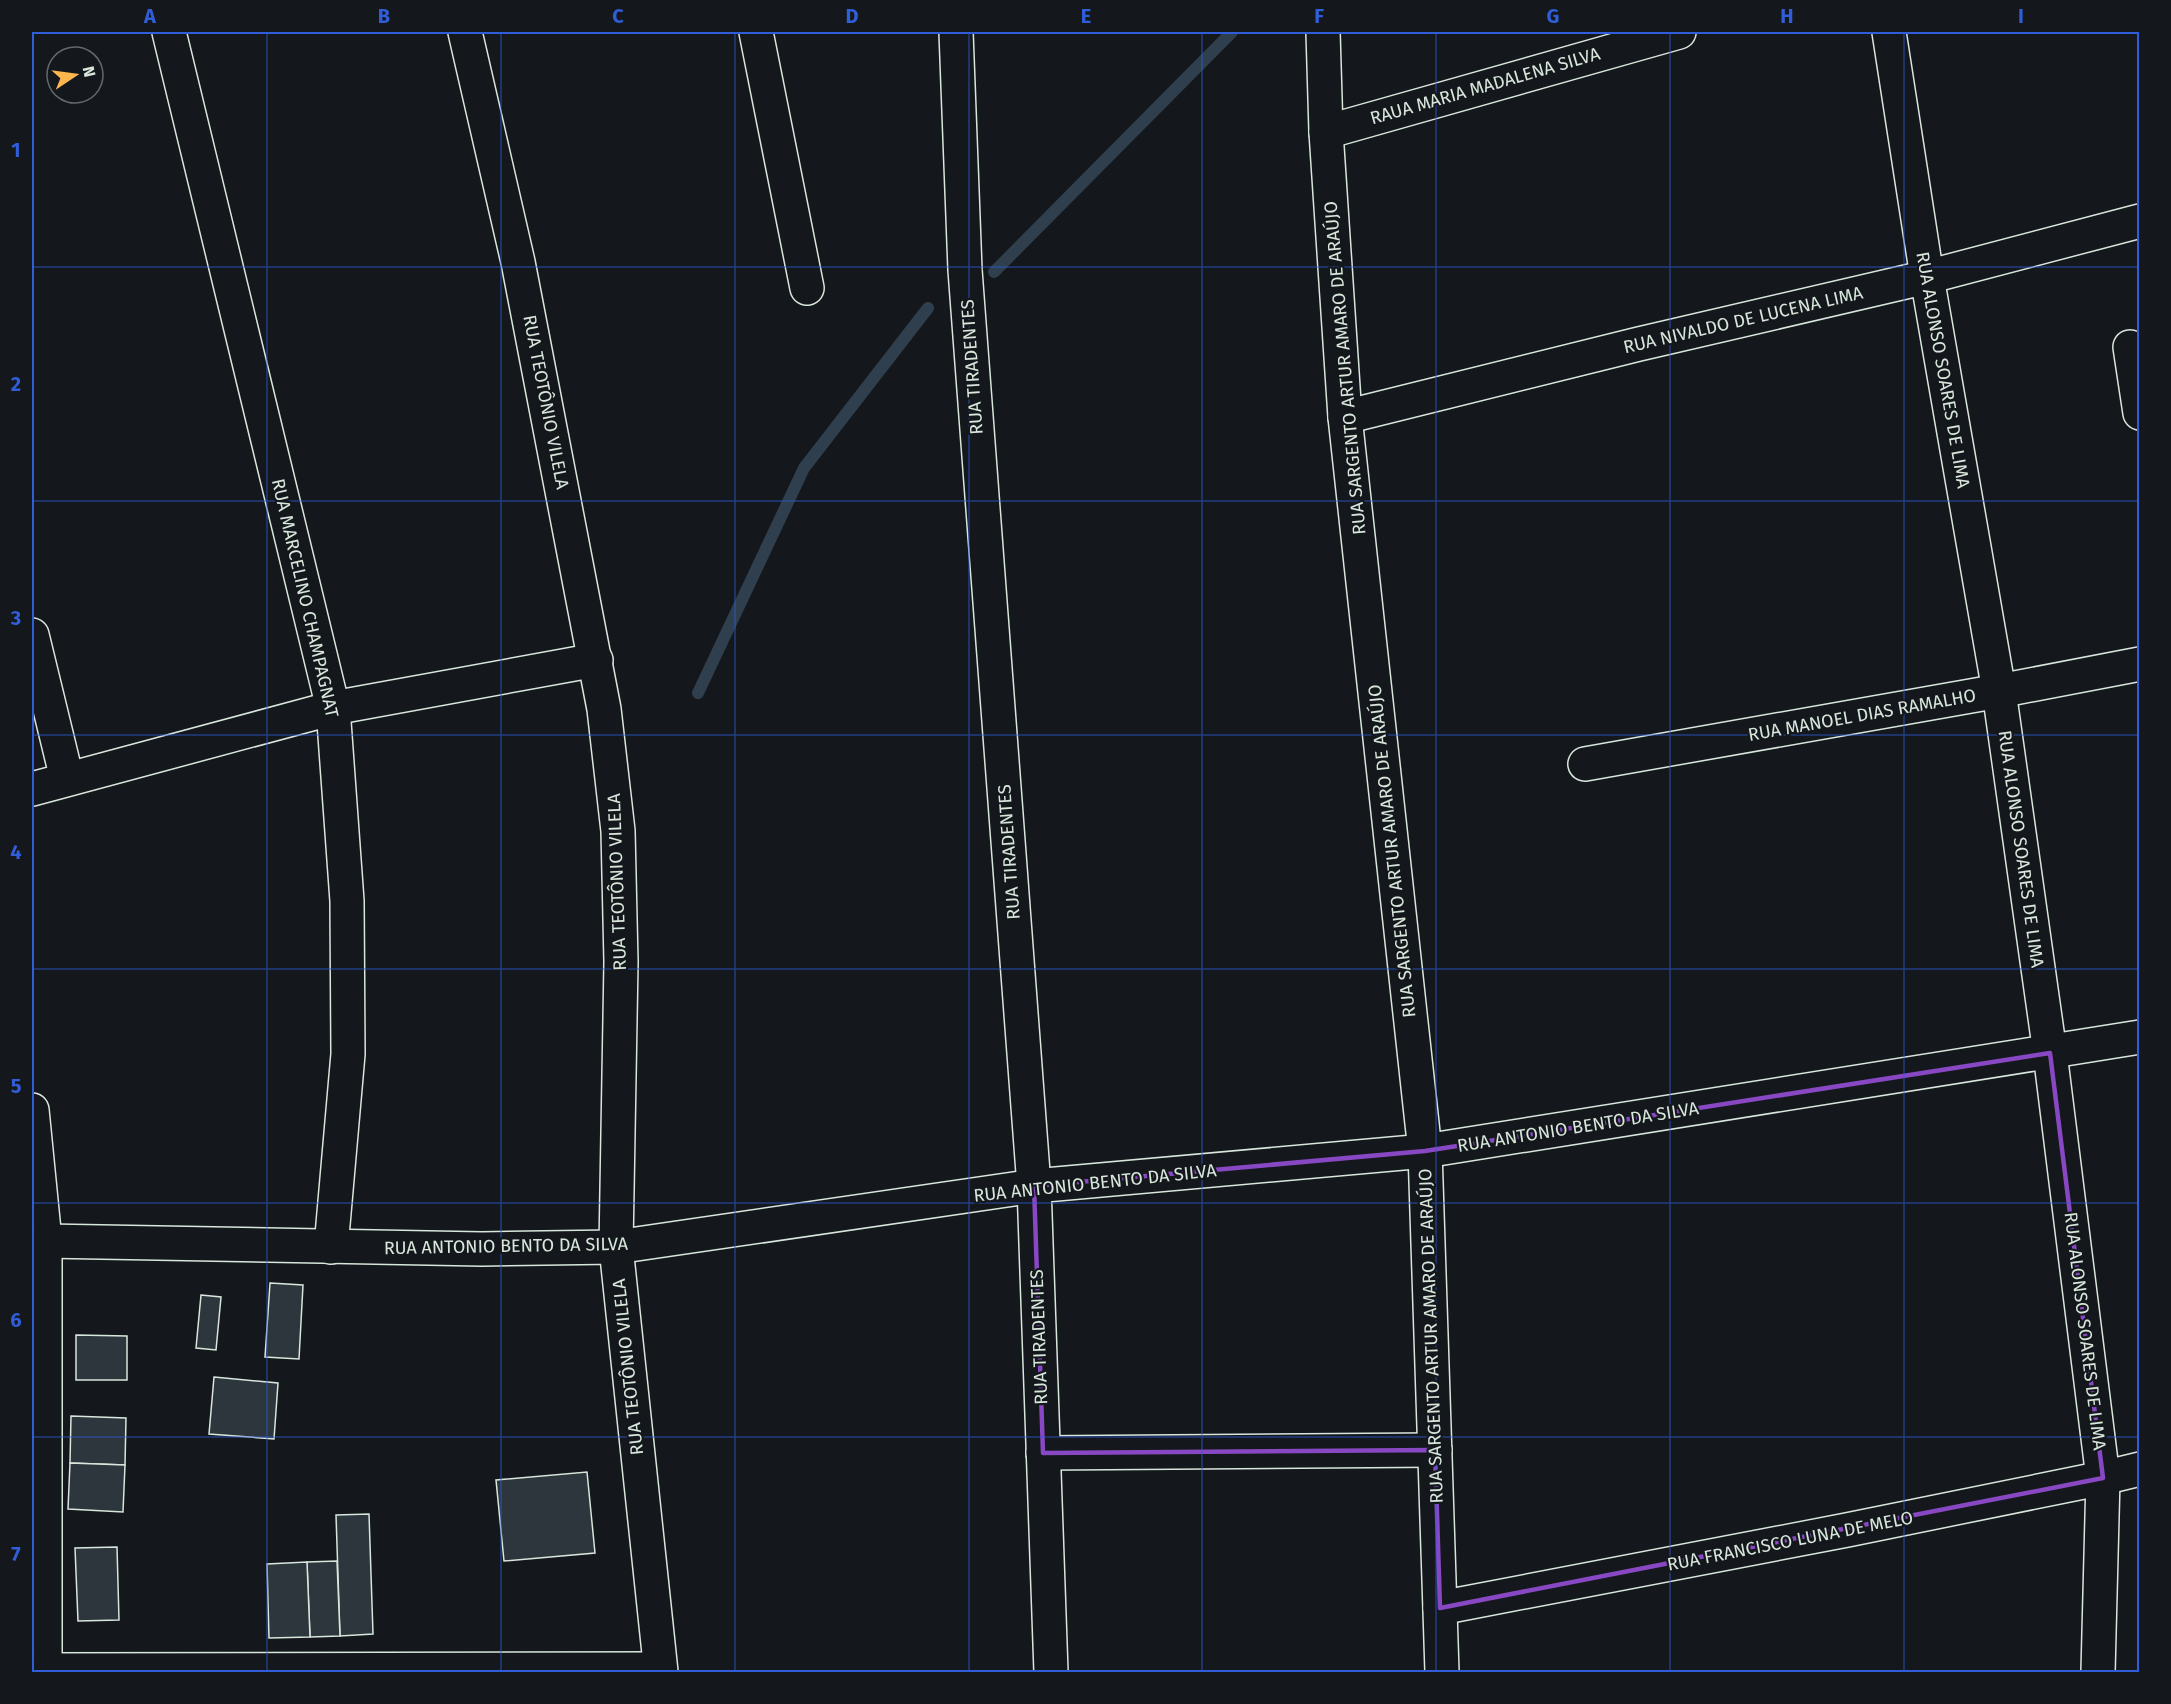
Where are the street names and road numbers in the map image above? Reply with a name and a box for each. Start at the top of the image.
street label: RAUA MARIA MADALENA SILVA [1367,42,1603,129]
street label: RUA SARGENTO ARTUR AMARO DE ARAÚJO [1318,200,1371,536]
street label: RUA ALONSO SOARES DE LIMA [1911,250,1975,491]
street label: RUA NIVALDO DE LUCENA LIMA [1621,282,1866,358]
street label: RUA TIRADENTES [956,298,988,435]
street label: RUA TEOTÔNIO VILELA [518,313,574,492]
street label: RUA MARCELINO CHAMPAGNAT [267,476,343,720]
street label: RUA SARGENTO ARTUR AMARO DE ARAÚJO [1363,683,1420,1019]
street label: RUA MANOEL DIAS RAMALHO [1746,684,1978,746]
street label: RUA ALONSO SOARES DE LIMA [1993,729,2049,970]
street label: RUA TIRADENTES [993,783,1025,920]
street label: RUA TEOTÔNIO VILELA [603,792,631,971]
street label: RUA ANTONIO BENTO DA SILVA [1456,1097,1701,1157]
street label: RUA ANTONIO BENTO DA SILVA [972,1159,1218,1207]
street label: RUA SARGENTO ARTUR AMARO DE ARAÚJO [1413,1168,1448,1504]
street label: RUA ALONSO SOARES DE LIMA [2059,1211,2111,1452]
street label: RUA ANTONIO BENTO DA SILVA [384,1233,629,1259]
street label: RUA TIRADENTES [1026,1269,1052,1405]
street label: RUA TEOTÔNIO VILELA [608,1277,648,1456]
street label: RUA FRANCISCO LUNA DE MELO [1665,1506,1915,1576]

